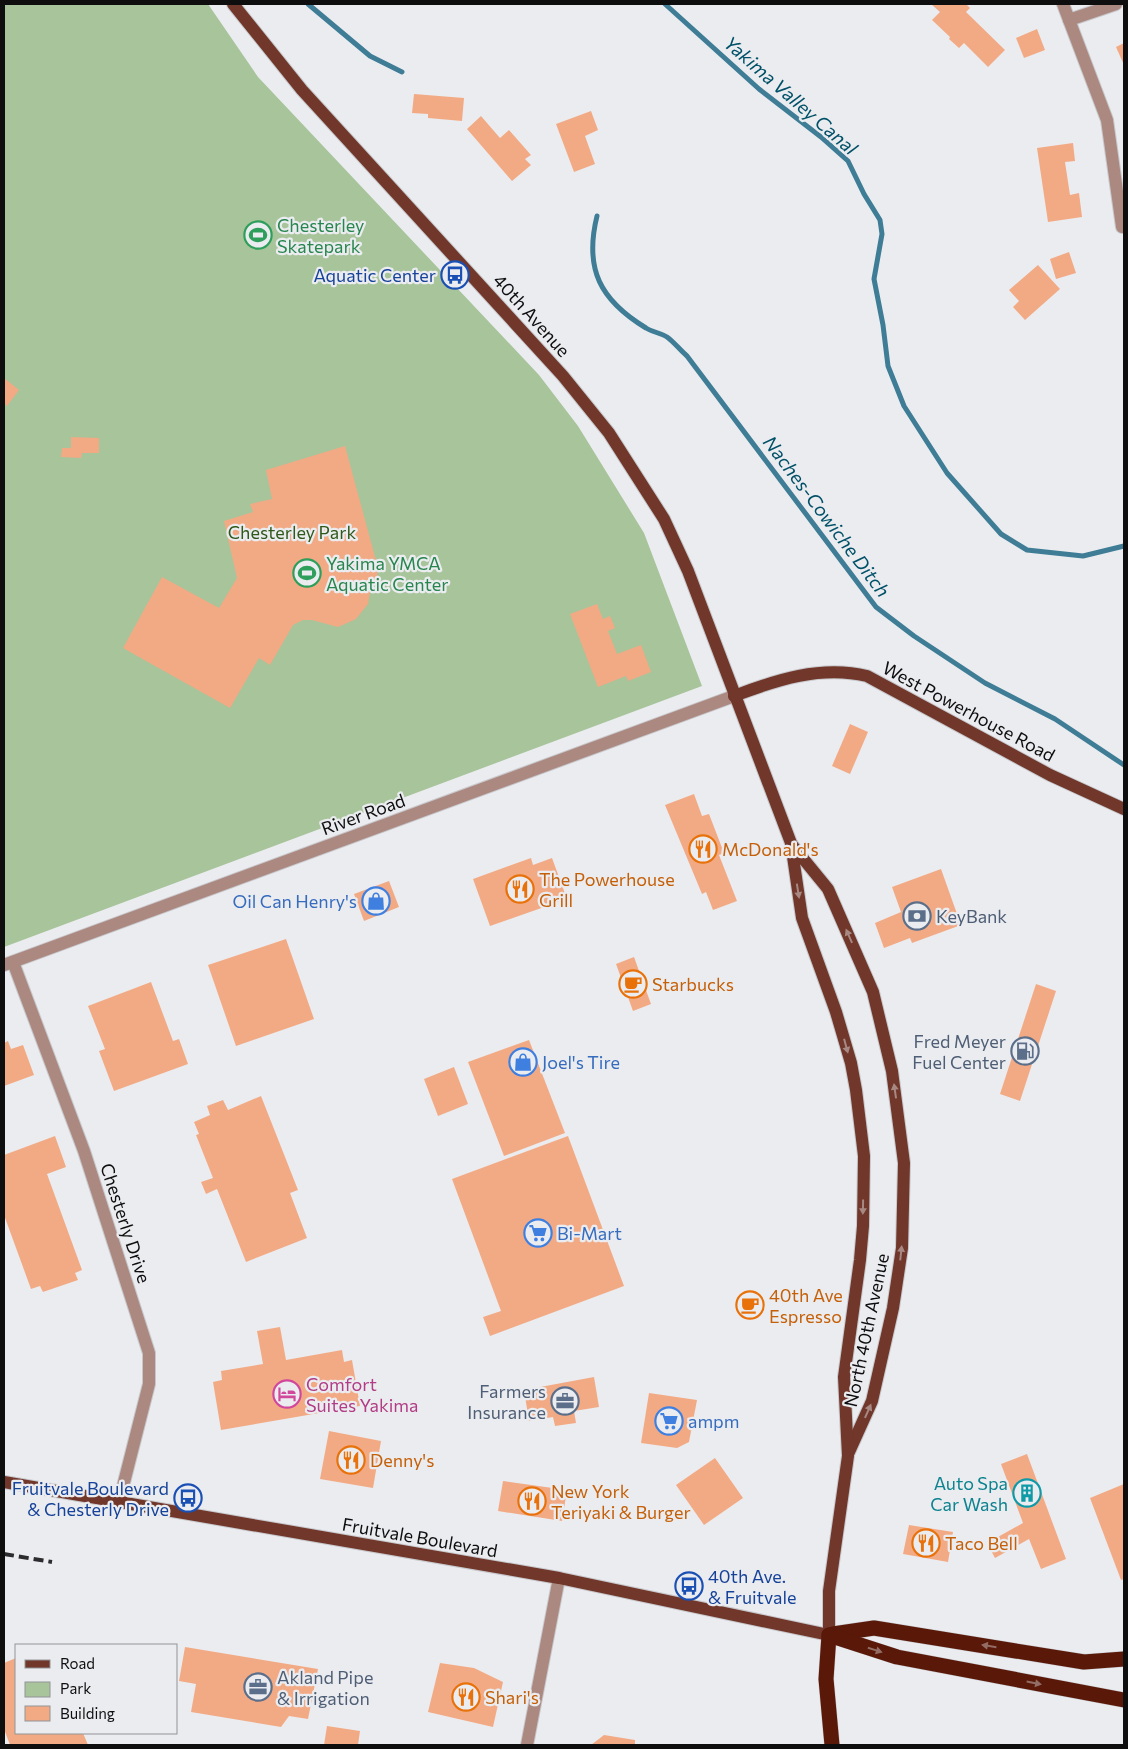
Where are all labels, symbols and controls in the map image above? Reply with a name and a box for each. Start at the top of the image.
water label: Yakima Valley Canal [720,31,863,160]
place label: Chesterley Skatepark [277,214,364,257]
sports icon: Chesterley Skatepark [243,220,273,250]
bus stop icon: Aquatic Center [440,260,470,290]
place label: Aquatic Center [314,264,436,286]
street label: 40th Avenue [489,269,575,361]
water label: Naches-Cowiche Ditch [759,431,895,601]
park label: Chesterley Park [228,521,356,543]
place label: Yakima YMCA Aquatic Center [326,552,448,595]
sports icon: Yakima YMCA Aquatic Center [292,558,322,588]
street label: West Powerhouse Road [879,656,1059,766]
street label: River Road [318,789,408,839]
restaurant icon: McDonald's [688,834,718,864]
place label: McDonald's [722,838,819,860]
place label: The Powerhouse Grill [539,868,675,911]
restaurant icon: The Powerhouse Grill [505,874,535,904]
one-way arrow [795,884,803,900]
shop icon: Oil Can Henry's [361,886,391,916]
place label: Oil Can Henry's [233,890,357,912]
bank icon: KeyBank [902,901,932,931]
place label: KeyBank [936,905,1007,927]
one-way arrow [844,929,852,943]
cafe icon: Starbucks [618,969,648,999]
place label: Starbucks [652,973,734,995]
place label: Fred Meyer Fuel Center [912,1030,1006,1073]
fuel station icon: Fred Meyer Fuel Center [1010,1036,1040,1066]
one-way arrow [842,1039,850,1054]
shop icon: Joel's Tire [508,1047,538,1077]
place label: Joel's Tire [542,1051,620,1073]
one-way arrow [891,1082,899,1098]
street label: Chesterly Drive [96,1160,156,1286]
one-way arrow [859,1199,867,1215]
supermarket icon: Bi-Mart [523,1218,553,1248]
place label: Bi-Mart [557,1222,622,1244]
one-way arrow [897,1244,905,1260]
street label: North 40th Avenue [839,1251,893,1409]
place label: 40th Ave Espresso [769,1284,843,1327]
cafe icon: 40th Ave Espresso [735,1290,765,1320]
place label: Comfort Suites Yakima [306,1373,418,1416]
hotel icon: Comfort Suites Yakima [272,1379,302,1409]
place label: Farmers Insurance [467,1380,546,1423]
office icon: Farmers Insurance [550,1386,580,1416]
one-way arrow [864,1404,872,1418]
supermarket icon: ampm [654,1406,684,1436]
place label: ampm [688,1410,739,1432]
restaurant icon: Denny's [336,1445,366,1475]
place label: Denny's [370,1449,434,1471]
place label: Auto Spa Car Wash [930,1472,1008,1515]
place label: Fruitvale Boulevard & Chesterly Drive [12,1477,169,1520]
building icon: Auto Spa Car Wash [1012,1478,1042,1508]
place label: New York Teriyaki & Burger [551,1480,691,1523]
bus stop icon: Fruitvale Boulevard & Chesterly Drive [173,1483,203,1513]
restaurant icon: New York Teriyaki & Burger [517,1486,547,1516]
street label: Fruitvale Boulevard [341,1513,499,1561]
restaurant icon: Taco Bell [911,1528,941,1558]
place label: Taco Bell [945,1532,1018,1554]
place label: 40th Ave. & Fruitvale [708,1565,797,1608]
bus stop icon: 40th Ave. & Fruitvale [674,1571,704,1601]
one-way arrow [981,1642,997,1650]
legend [15,1644,178,1734]
one-way arrow [868,1647,883,1654]
text: Road [60,1654,95,1672]
place label: Akland Pipe & Irrigation [277,1666,373,1709]
office icon: Akland Pipe & Irrigation [243,1672,273,1702]
text: Park [60,1679,91,1697]
one-way arrow [1027,1680,1043,1688]
restaurant icon: Shari's [451,1682,481,1712]
place label: Shari's [485,1686,539,1708]
text: Building [60,1704,115,1722]

